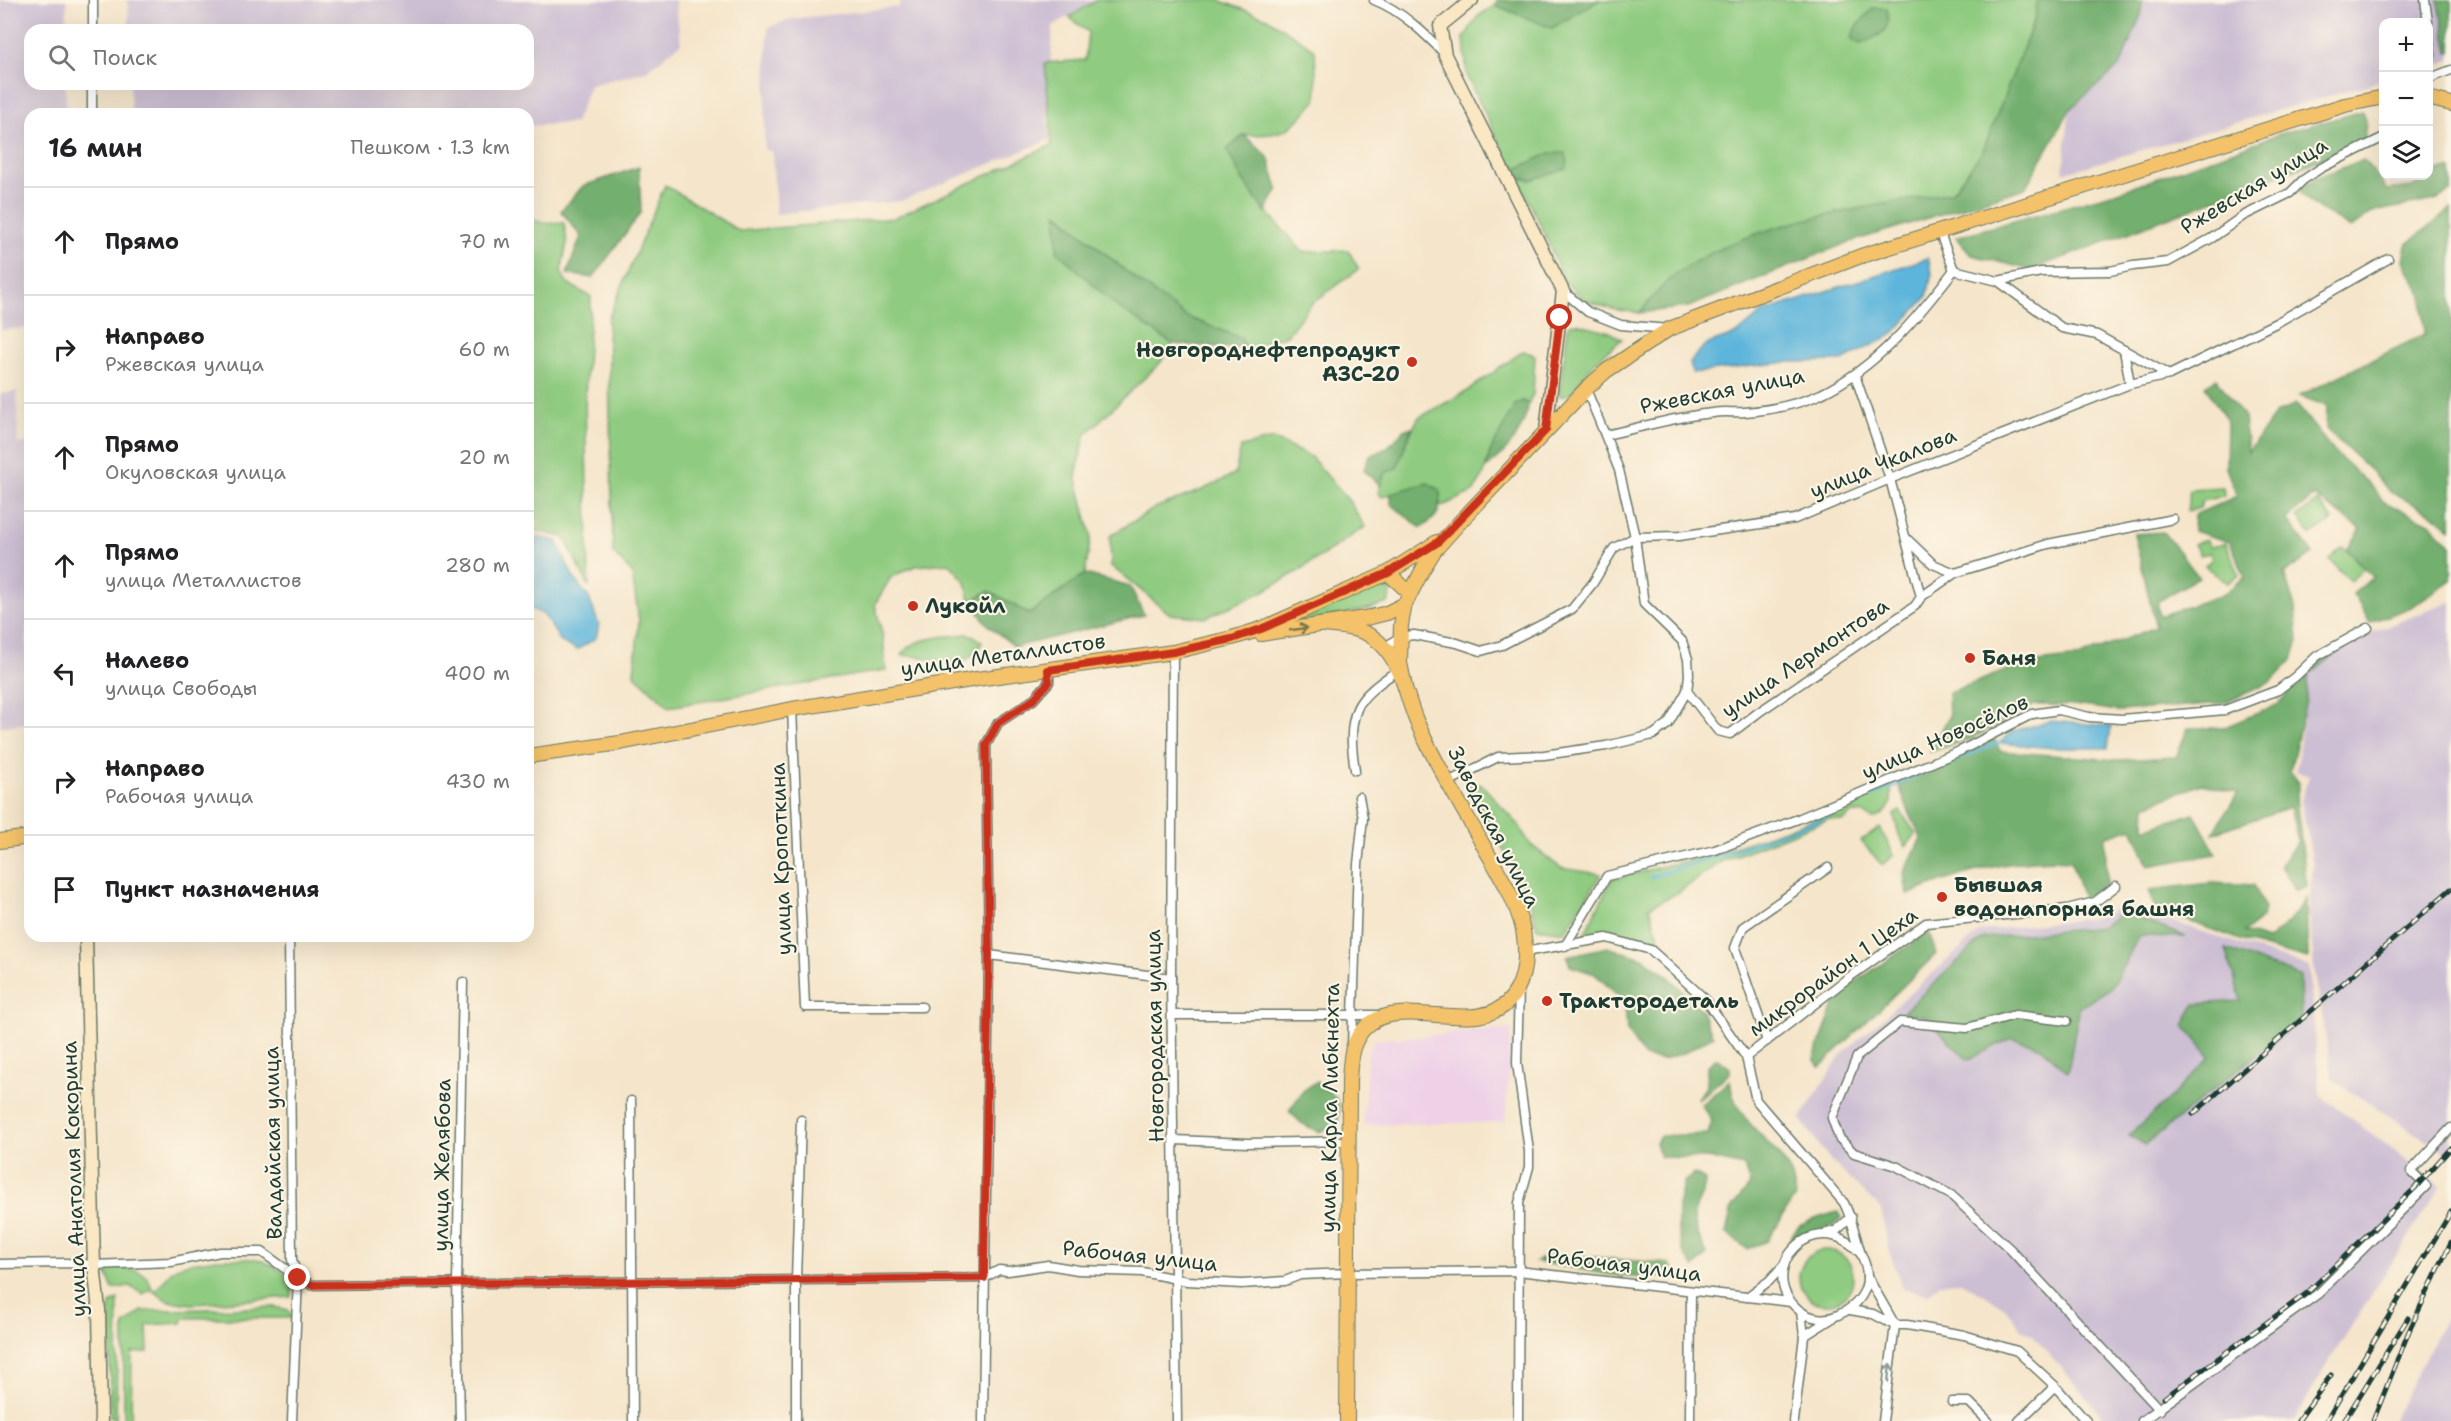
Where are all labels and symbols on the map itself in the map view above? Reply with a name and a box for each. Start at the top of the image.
street label: Ржевская улица [2175,131,2333,241]
route start [1546,304,1572,330]
place label: Новгороднефтепродукт АЗС-20 [1136,336,1400,388]
marker: Новгороднефтепродукт АЗС-20 [1405,355,1419,369]
street label: Ржевская улица [1637,361,1807,421]
street label: улица Чкалова [1806,421,1960,505]
place label: Лукойл [925,592,1006,620]
street label: улица Лермонтова [1716,592,1894,724]
marker: Лукойл [906,599,920,613]
one-way arrow [1289,623,1309,634]
street label: улица Металлистов [899,627,1107,683]
place label: Баня [1982,644,2036,672]
marker: Баня [1963,651,1977,665]
street label: улица Новосёлов [1857,688,2033,786]
street label: Заводская улица [1441,741,1547,913]
street label: улица Кропоткина [764,762,798,956]
place label: Бывшая водонапорная башня [1954,871,2194,923]
marker: Бывшая водонапорная башня [1935,890,1949,904]
street label: микрорайон 1 Цеха [1743,901,1923,1043]
street label: Новгородская улица [1139,929,1171,1143]
street label: улица Карла Либкнехта [1314,983,1346,1233]
place label: Трактородеталь [1559,987,1739,1015]
marker: Трактородеталь [1540,994,1554,1008]
street label: улица Анатолия Кокорина [55,1040,93,1318]
street label: Валдайская улица [257,1046,289,1240]
street label: улица Желябова [426,1078,458,1252]
street label: Рабочая улица [1061,1234,1219,1278]
street label: Рабочая улица [1545,1242,1703,1288]
route end [284,1264,310,1290]
one-way arrow [1883,1364,1894,1383]

